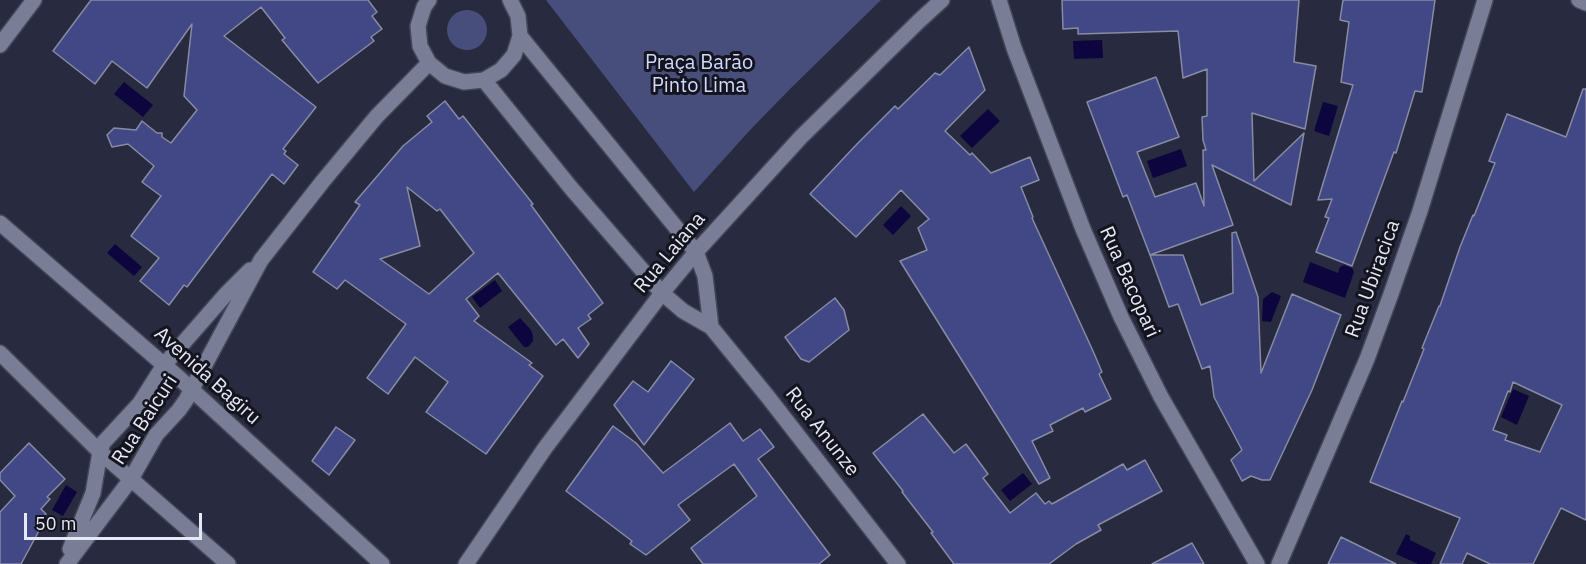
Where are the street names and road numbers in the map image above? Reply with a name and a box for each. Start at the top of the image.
street label: Rua Laiana [629,208,711,298]
street label: Rua Ubiracica [1341,217,1405,341]
street label: Rua Bacopari [1094,223,1164,341]
street label: Avenida Bagiru [149,322,265,430]
street label: Rua Baicuri [107,371,183,469]
street label: Rua Anunze [780,383,864,481]

